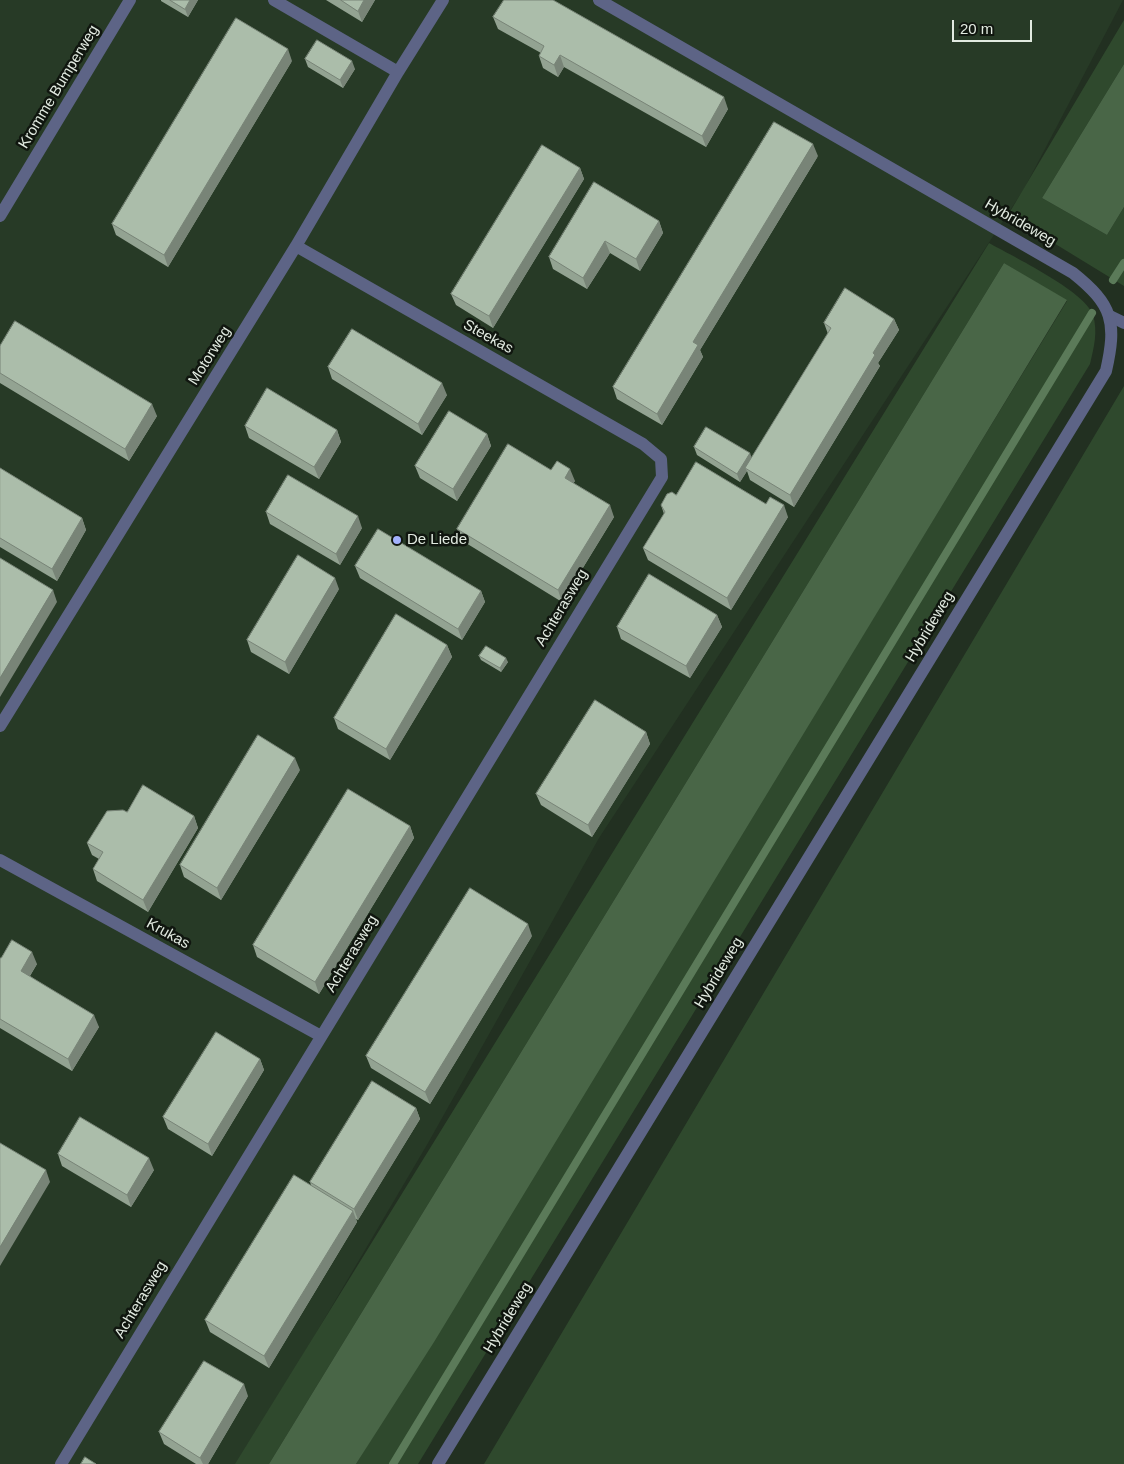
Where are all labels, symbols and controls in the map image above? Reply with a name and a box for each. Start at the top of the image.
scale bar [954,10,1034,42]
text: 20 m [960,20,993,37]
street label: Kromme Bumperweg [15,22,103,152]
street label: Hybrideweg [981,195,1059,251]
street label: Steekas [460,316,516,358]
street label: Motorweg [185,323,235,389]
place label: De Liede [407,531,467,549]
marker: De Liede [391,534,403,546]
street label: Achterasweg [532,566,592,650]
street label: Hybrideweg [902,588,958,666]
street label: Achterasweg [322,912,382,996]
street label: Krukas [143,915,193,953]
street label: Hybrideweg [691,934,747,1012]
street label: Achterasweg [111,1258,171,1342]
street label: Hybrideweg [480,1279,536,1357]

